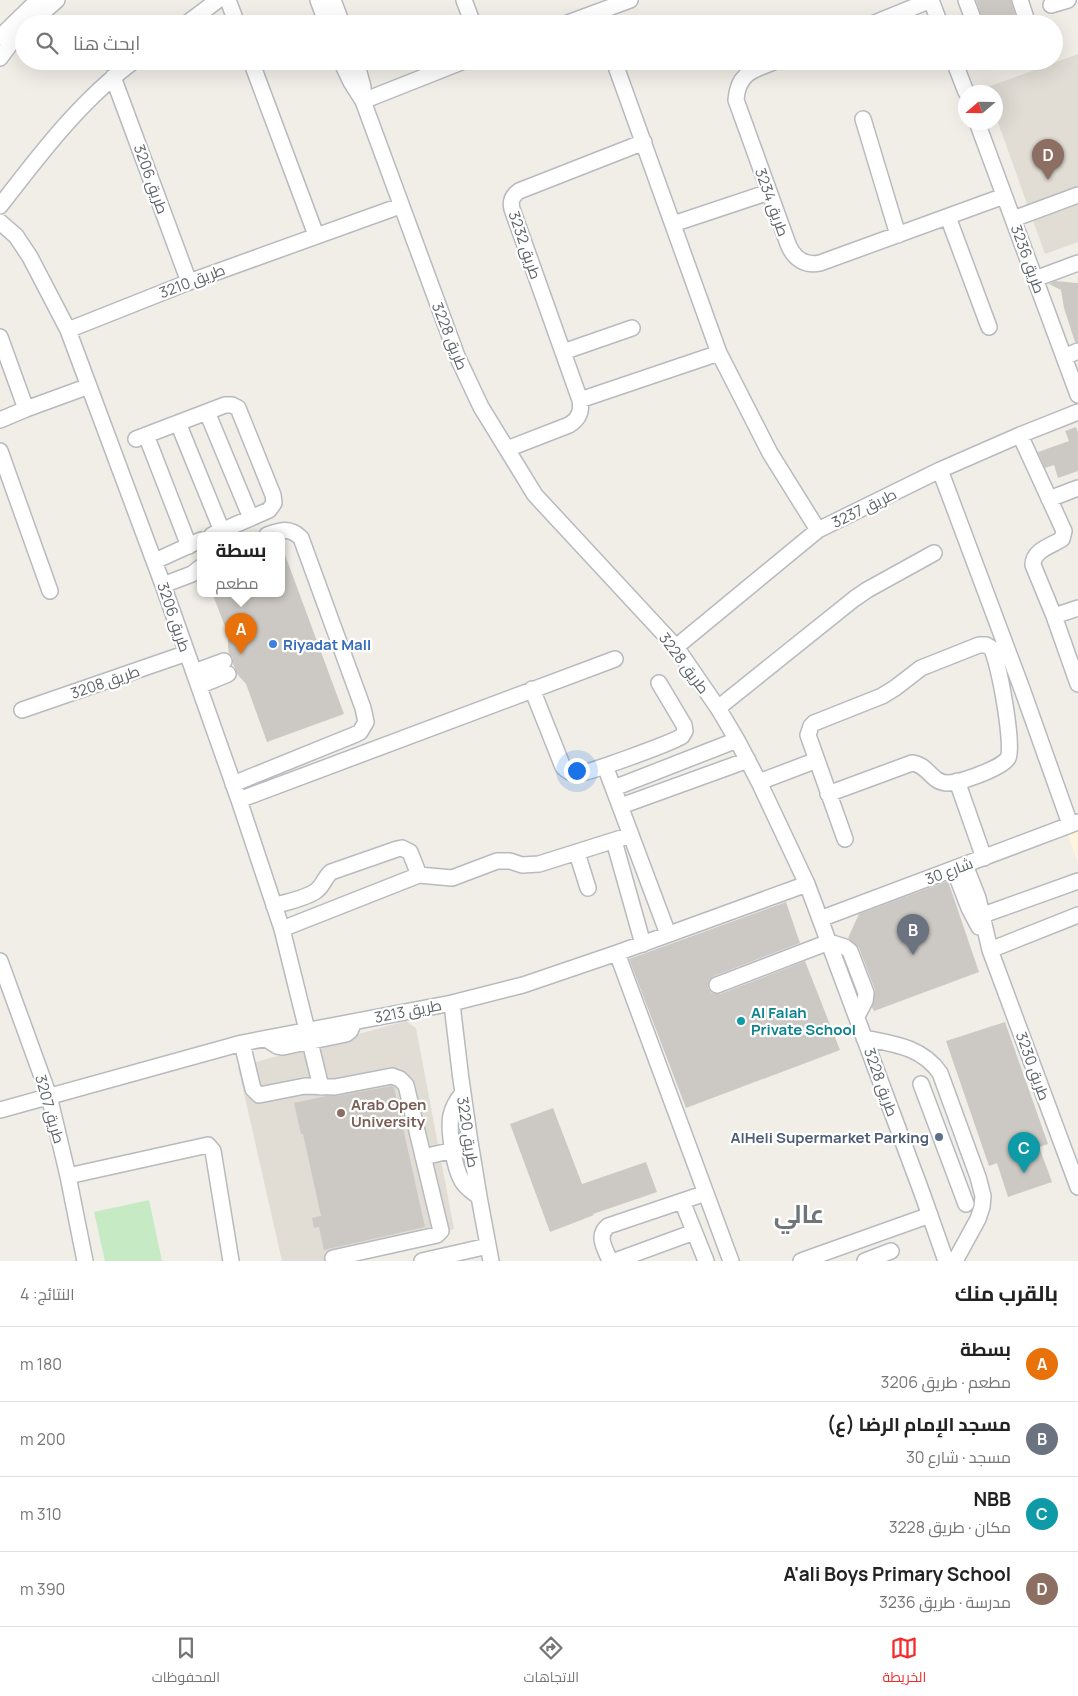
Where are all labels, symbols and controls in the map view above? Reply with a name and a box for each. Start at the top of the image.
search box [15,15,1063,70]
icon: search [33,29,61,57]
text: ابحث هنا [73,30,140,56]
north arrow [958,85,1003,130]
pin: D [1032,139,1064,180]
street label: طريق 3206 [129,141,173,217]
street label: طريق 3234 [750,165,794,239]
street label: طريق 3232 [504,208,546,282]
street label: طريق 3236 [1006,222,1050,296]
street label: طريق 3210 [156,259,228,303]
street label: طريق 3228 [427,299,473,373]
street label: طريق 3237 [828,483,900,533]
popup [197,532,285,597]
text: بسطة [216,537,266,563]
text: مطعم [216,572,259,594]
street label: طريق 3206 [152,579,196,655]
pin: A [225,613,257,654]
street label: طريق 3228 [654,628,714,698]
place label: Riyadat Mall [283,634,371,655]
marker: Riyadat Mall [267,638,279,650]
street label: طريق 3208 [68,660,142,704]
your location [564,758,590,784]
street label: شارع 30 [922,852,976,891]
pin: B [897,914,929,955]
street label: طريق 3213 [372,994,444,1028]
place label: Al Falah Private School [751,1002,856,1040]
marker: Al Falah Private School [735,1015,747,1027]
street label: طريق 3230 [1011,1029,1055,1103]
street label: طريق 3228 [859,1045,903,1119]
street label: طريق 3207 [30,1072,70,1146]
place label: Arab Open University [351,1094,426,1132]
street label: طريق 3220 [452,1095,484,1169]
marker: Arab Open University [335,1107,347,1119]
place label: AlHeli Supermarket Parking [731,1127,929,1148]
marker: AlHeli Supermarket Parking [933,1131,945,1143]
pin: C [1008,1132,1040,1173]
district label: عالي [774,1196,824,1234]
text: بالقرب منك [955,1279,1058,1307]
text: النتائج: 4 [20,1283,75,1305]
text: بسطة [960,1336,1011,1362]
text: 180 m [20,1353,62,1375]
text: A [1037,1353,1047,1375]
text: مطعم · طريق 3206 [881,1371,1011,1393]
text: مسجد الإمام الرضا (ع) [827,1411,1011,1437]
text: 200 m [20,1428,65,1450]
text: B [1037,1428,1047,1450]
text: مسجد · شارع 30 [906,1446,1011,1468]
text: NBB [973,1486,1011,1512]
text: 310 m [20,1503,62,1525]
text: C [1036,1503,1048,1525]
text: مكان · طريق 3228 [889,1516,1011,1538]
text: A'ali Boys Primary School [783,1561,1011,1587]
text: 390 m [20,1578,65,1600]
text: D [1036,1578,1048,1600]
text: مدرسة · طريق 3236 [879,1591,1011,1613]
tab: المحفوظات [152,1634,220,1690]
tab: الاتجاهات [524,1634,579,1690]
tab: الخريطة [883,1634,926,1690]

